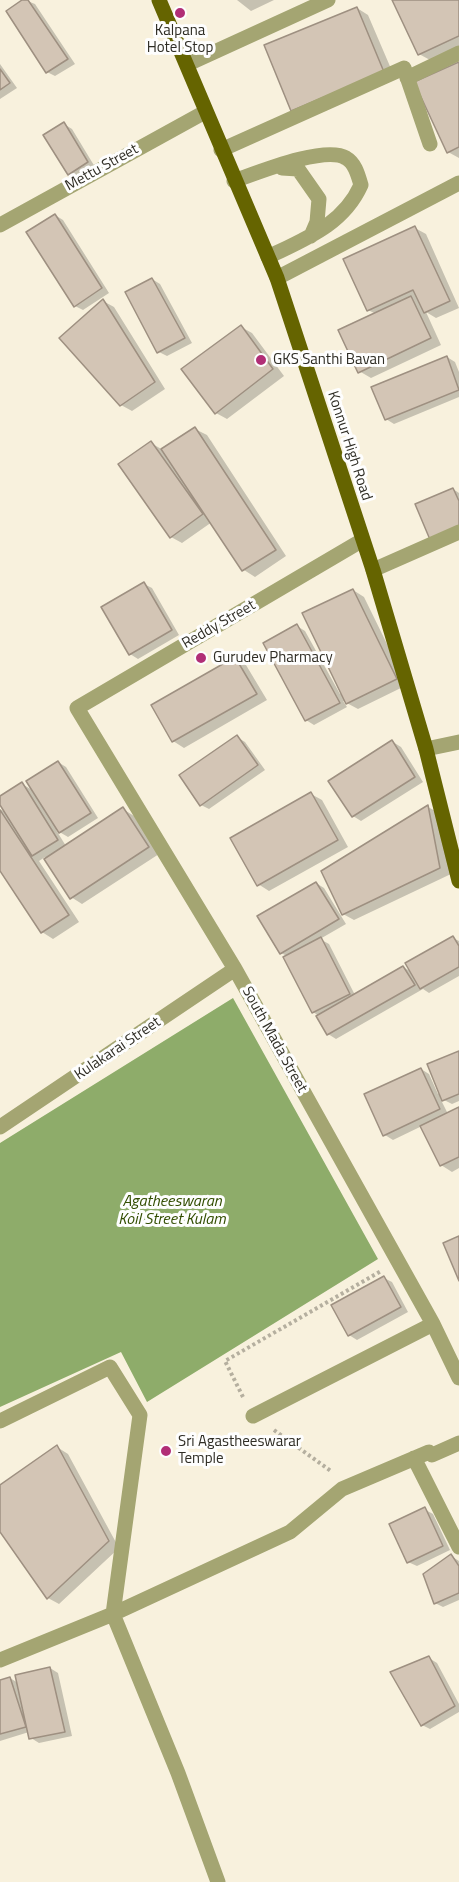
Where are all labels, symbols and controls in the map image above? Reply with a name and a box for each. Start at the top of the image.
marker: Kalpana Hotel Stop [173,6,187,20]
place label: Kalpana Hotel Stop [147,22,213,57]
street label: Mettu Street [62,141,142,195]
place label: GKS Santhi Bavan [273,351,385,369]
marker: GKS Santhi Bavan [254,353,268,367]
street label: Konnur High Road [323,389,375,503]
street label: Reddy Street [179,597,259,653]
place label: Gurudev Pharmacy [213,649,333,667]
marker: Gurudev Pharmacy [194,651,208,665]
street label: South Mada Street [237,984,311,1096]
street label: Kulakarai Street [72,1014,164,1084]
water label: Agatheeswaran Koil Street Kulam [118,1192,226,1230]
place label: Sri Agastheeswarar Temple [178,1433,301,1468]
marker: Sri Agastheeswarar Temple [159,1444,173,1458]

